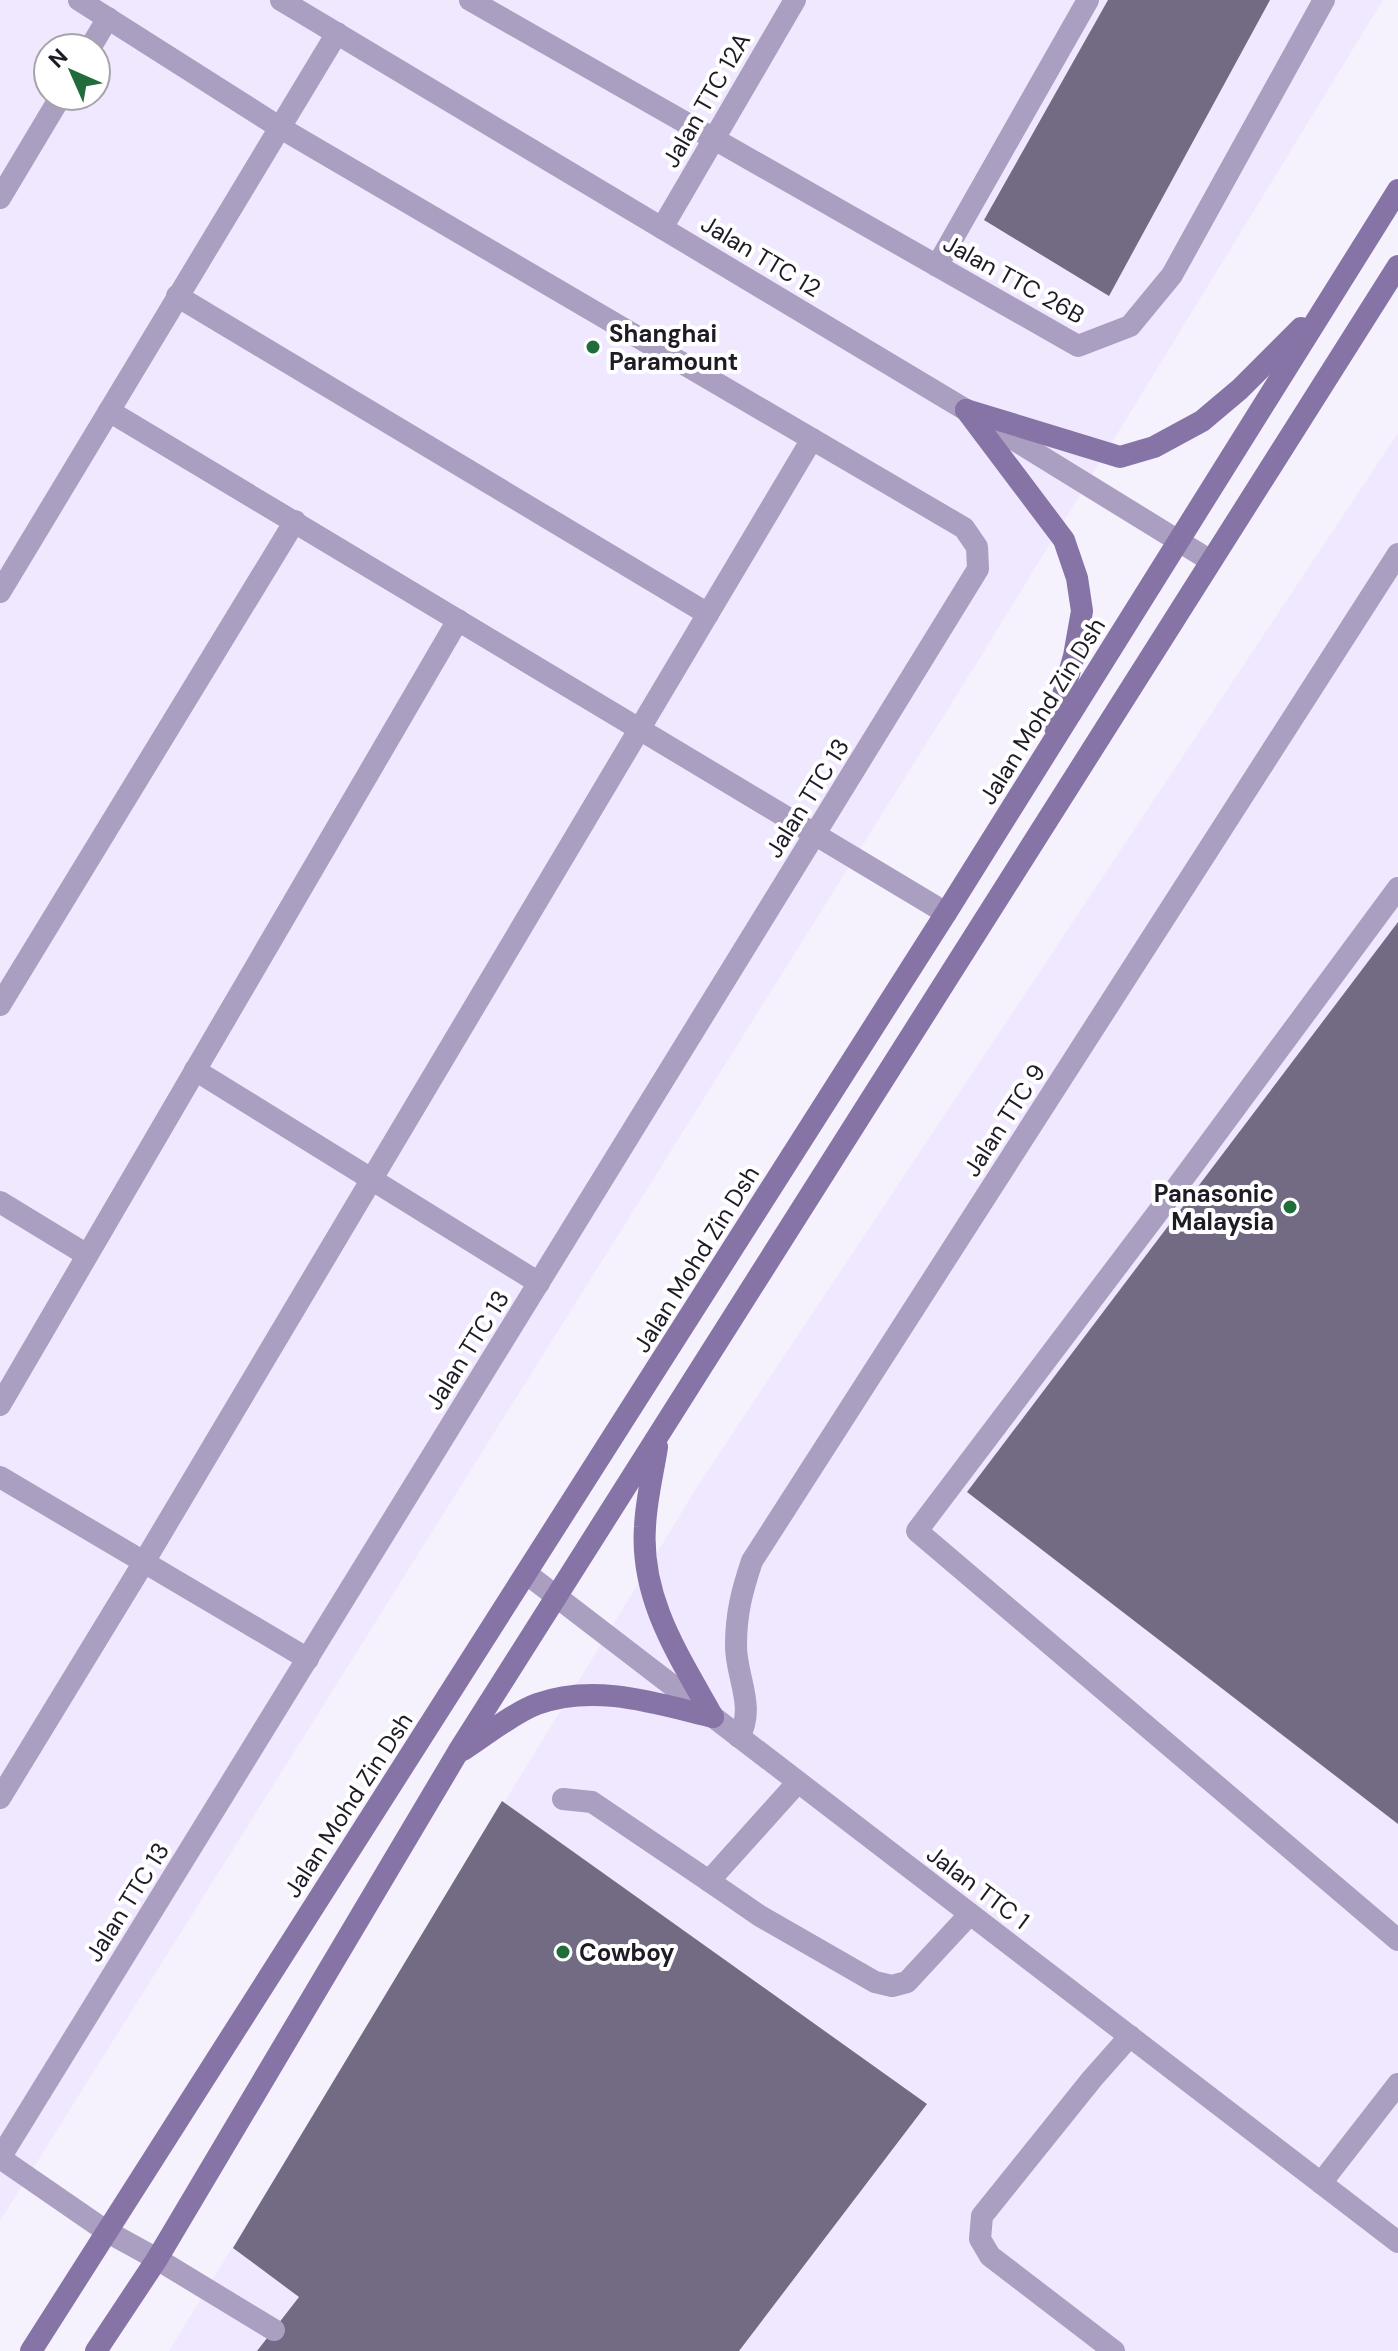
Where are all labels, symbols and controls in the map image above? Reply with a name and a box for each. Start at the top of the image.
street label: Jalan TTC 12A [655,27,757,173]
north arrow [32,32,112,112]
text: N [42,42,74,74]
street label: Jalan TTC 12 [695,208,827,304]
street label: Jalan TTC 26B [938,227,1090,331]
place label: Shanghai Paramount [609,318,738,377]
marker: Shanghai Paramount [584,338,602,356]
street label: Jalan Mohd Zin Dsh [972,612,1112,810]
street label: Jalan TTC 13 [758,733,856,863]
street label: Jalan TTC 9 [956,1058,1052,1182]
street label: Jalan Mohd Zin Dsh [626,1160,766,1358]
place label: Panasonic Malaysia [1154,1178,1274,1237]
marker: Panasonic Malaysia [1281,1198,1299,1216]
street label: Jalan TTC 13 [418,1285,516,1415]
street label: Jalan Mohd Zin Dsh [277,1707,419,1903]
street label: Jalan TTC 13 [78,1837,176,1967]
street label: Jalan TTC 1 [920,1838,1036,1936]
place label: Cowboy [579,1937,675,1968]
marker: Cowboy [554,1943,572,1961]

